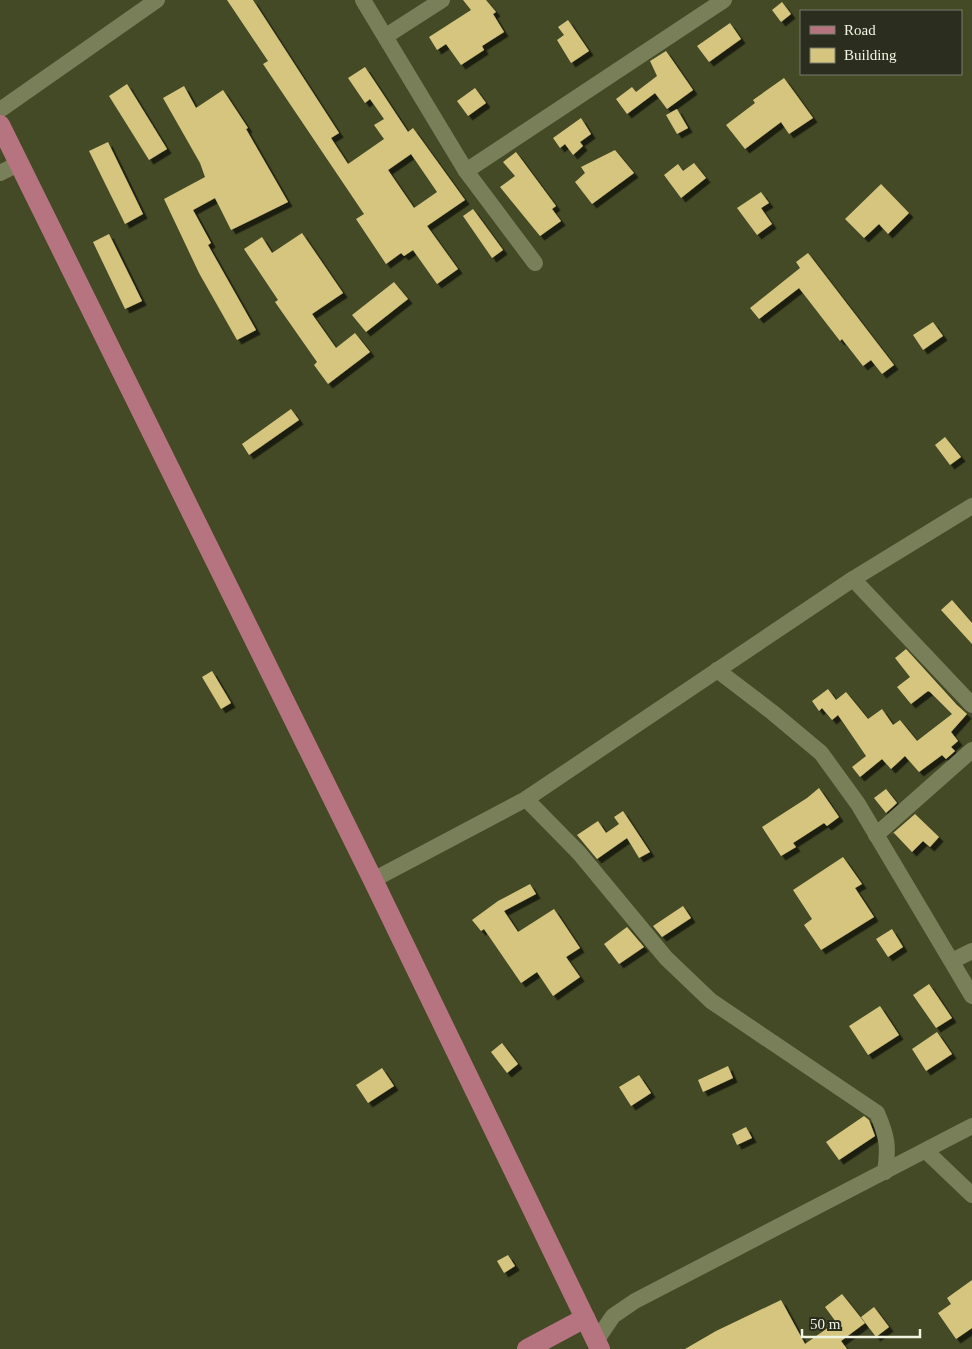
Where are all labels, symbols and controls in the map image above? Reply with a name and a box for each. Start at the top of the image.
legend [800,10,962,75]
text: Road [844,22,876,38]
text: Building [844,47,897,63]
scale bar [802,1306,920,1338]
text: 50 m [810,1316,841,1332]

